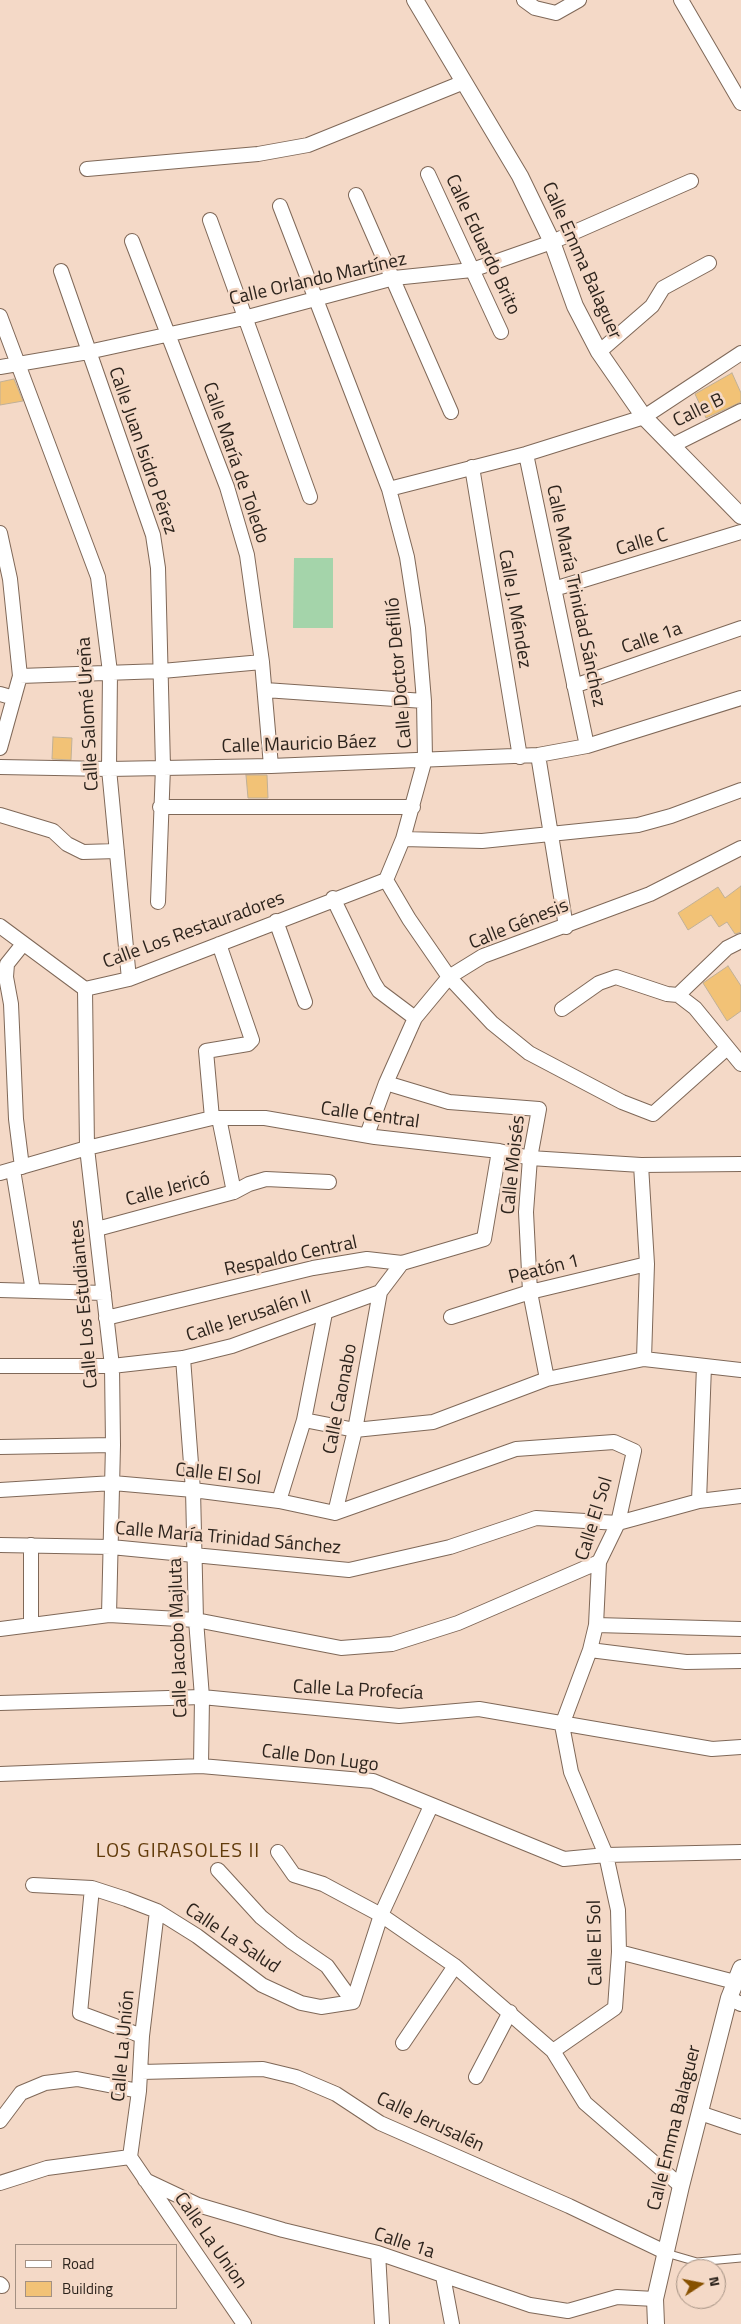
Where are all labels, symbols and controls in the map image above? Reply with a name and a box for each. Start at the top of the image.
street label: Calle Eduardo Brito [440,171,524,319]
street label: Calle Emma Balaguer [536,179,626,343]
street label: Calle Orlando Martínez [227,249,409,311]
street label: Calle Juan Isidro Pérez [103,364,181,538]
street label: Calle María de Toledo [197,380,273,546]
street label: Calle B [670,389,728,433]
street label: Calle María Trinidad Sánchez [540,483,610,709]
street label: Calle C [613,524,671,562]
street label: Calle J. Méndez [492,548,536,670]
street label: Calle Doctor Defilló [382,597,418,749]
street label: Calle 1a [619,618,685,660]
street label: Calle Salomé Ureña [74,636,104,792]
street label: Calle Mauricio Báez [221,731,377,759]
street label: Calle Los Restauradores [100,888,288,974]
street label: Calle Génesis [466,895,572,955]
street label: Calle Central [319,1098,421,1134]
street label: Calle Moisés [497,1114,531,1216]
street label: Calle Jericó [123,1168,213,1212]
street label: Calle Los Estudiantes [66,1219,104,1389]
street label: Respaldo Central [223,1232,359,1282]
street label: Peatón 1 [506,1250,582,1290]
street label: Calle Jerusalén II [184,1286,314,1348]
street label: Calle Caonabo [319,1342,363,1456]
street label: Calle El Sol [174,1459,262,1491]
street label: Calle El Sol [571,1474,619,1564]
street label: Calle María Trinidad Sánchez [114,1518,342,1560]
street label: Calle Jacobo Majluta [165,1558,193,1718]
street label: Calle La Profecía [292,1676,424,1706]
street label: Calle Don Lugo [260,1740,380,1778]
district label: LOS GIRASOLES II [94,1840,262,1864]
street label: Calle La Salud [180,1899,284,1979]
street label: Calle El Sol [584,1900,608,1986]
street label: Calle La Unión [108,1989,140,2103]
street label: Calle Emma Balaguer [643,2043,707,2213]
street label: Calle Jerusalén [372,2088,488,2158]
street label: Calle La Union [169,2189,251,2293]
street label: Calle 1a [371,2223,437,2265]
legend [15,2244,178,2309]
text: Road [62,2252,94,2275]
north arrow [676,2259,726,2309]
text: N [704,2274,726,2288]
text: Building [62,2277,113,2300]

